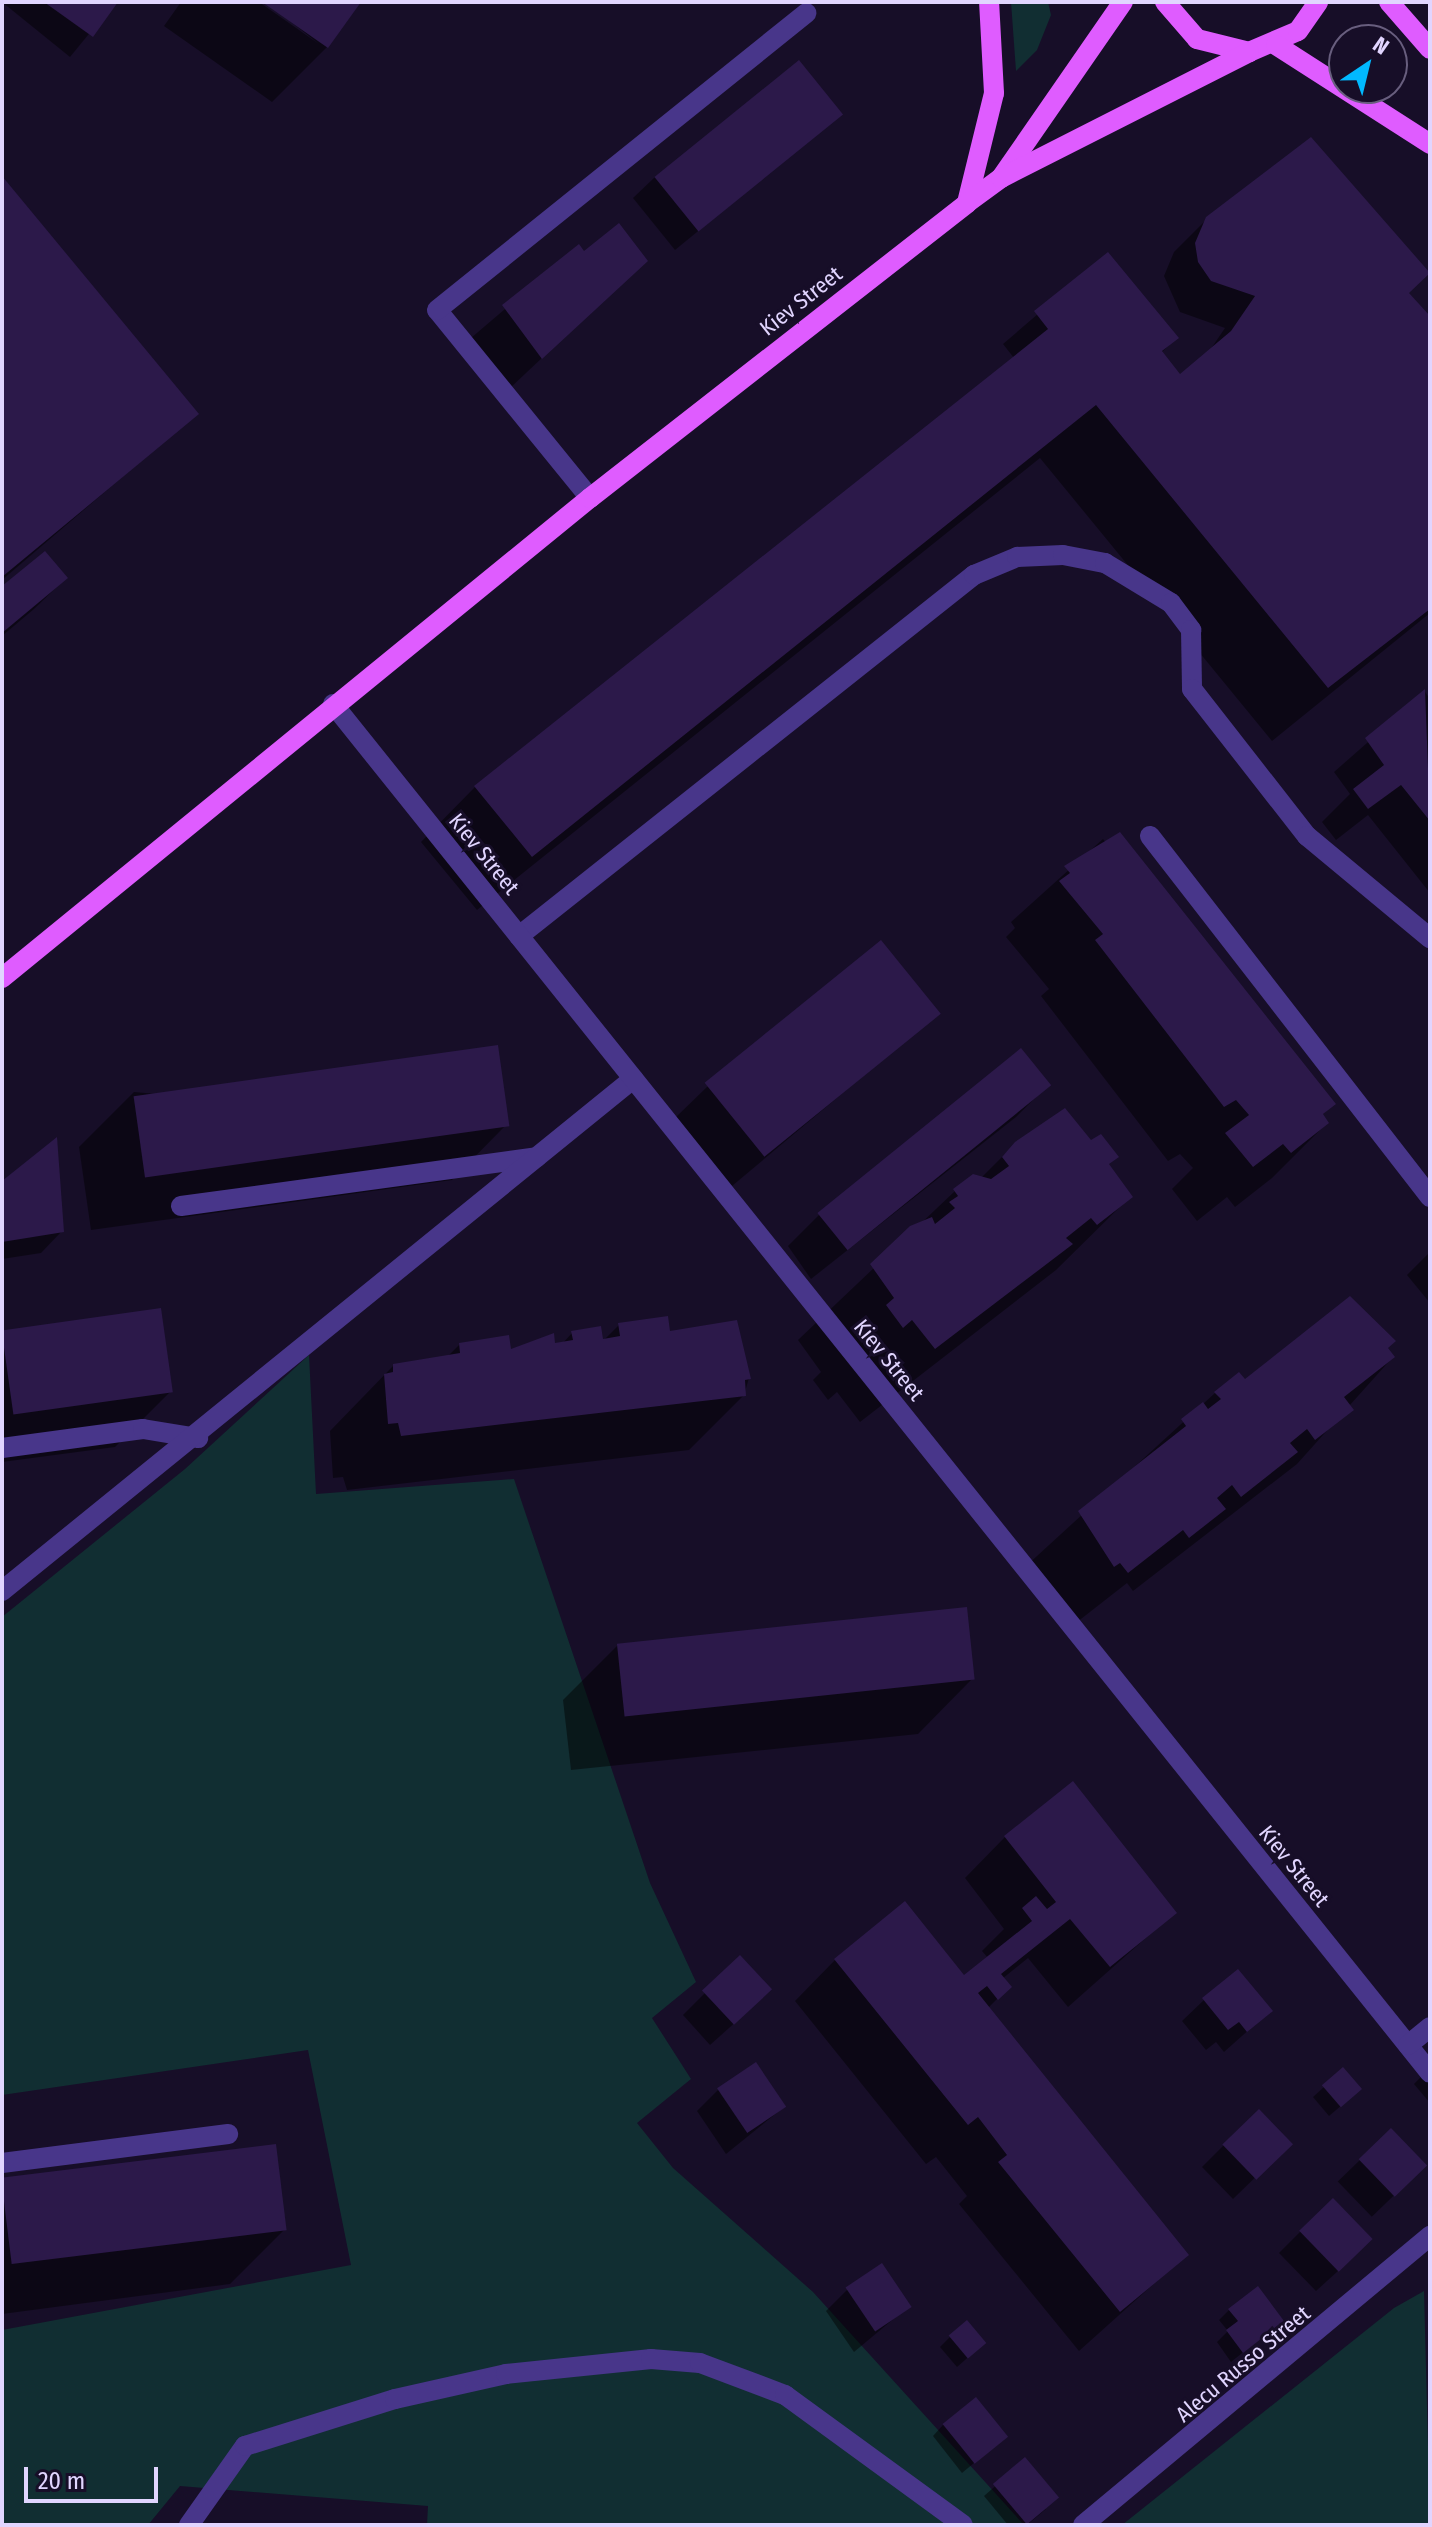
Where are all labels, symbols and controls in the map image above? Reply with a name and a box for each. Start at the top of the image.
north arrow [1328,24,1408,104]
text: N [1368,31,1394,60]
street label: Kiev Street [755,261,847,341]
street label: Kiev Street [443,808,525,900]
street label: Kiev Street [848,1314,930,1406]
street label: Kiev Street [1253,1820,1335,1912]
street label: Alecu Russo Street [1171,2300,1315,2428]
scale bar [28,2451,162,2501]
text: 20 m [38,2467,85,2495]

